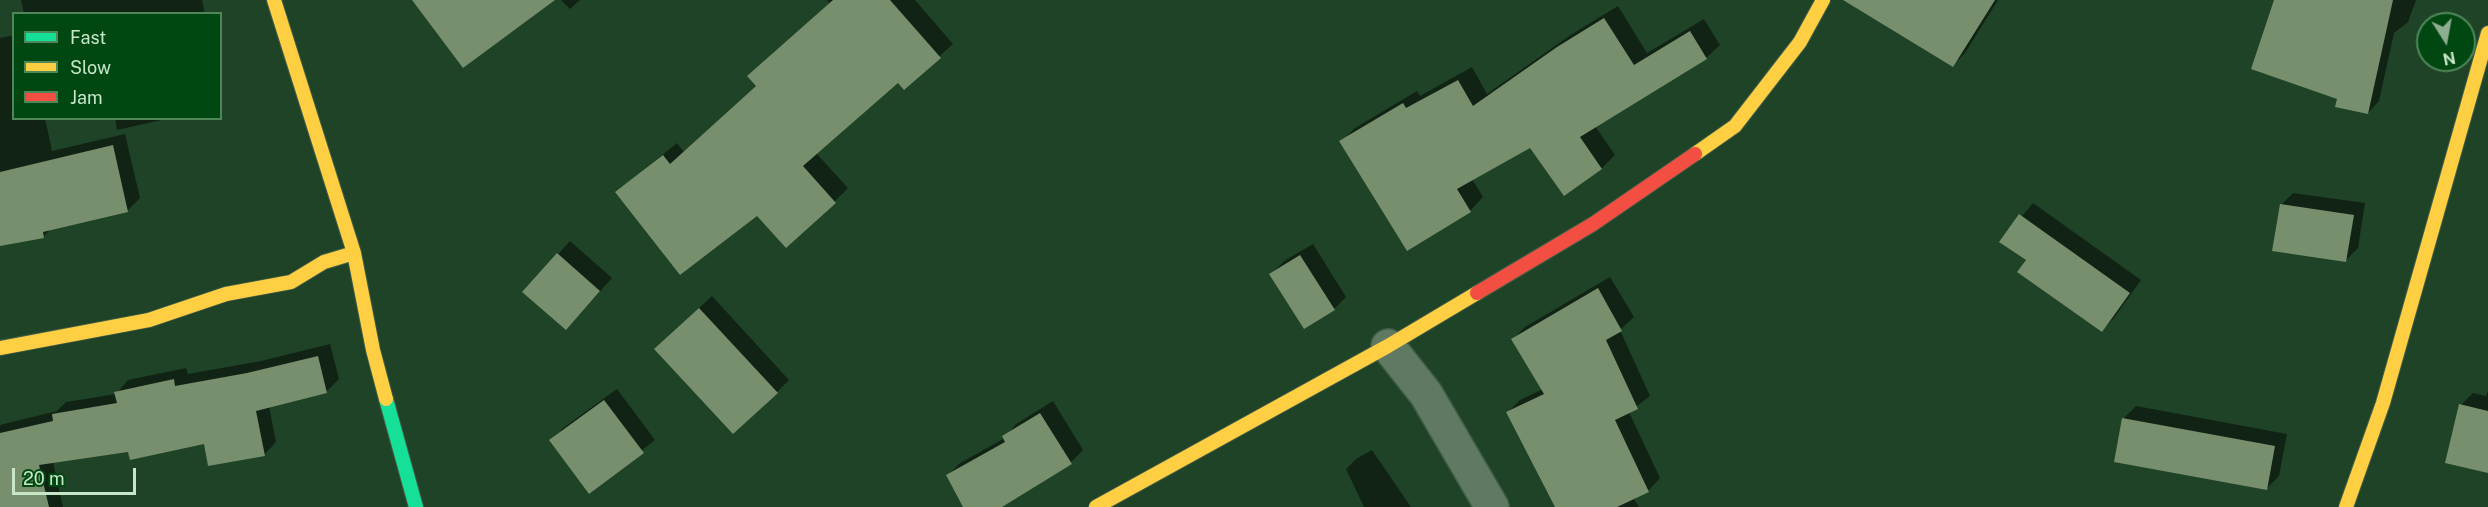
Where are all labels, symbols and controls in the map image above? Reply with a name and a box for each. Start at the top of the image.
legend [12,12,222,120]
north arrow [2416,12,2476,72]
text: Fast [70,27,106,48]
text: N [2441,48,2457,69]
text: Slow [70,57,111,78]
text: Jam [70,87,103,108]
scale bar [15,456,140,494]
text: 20 m [23,468,65,489]

